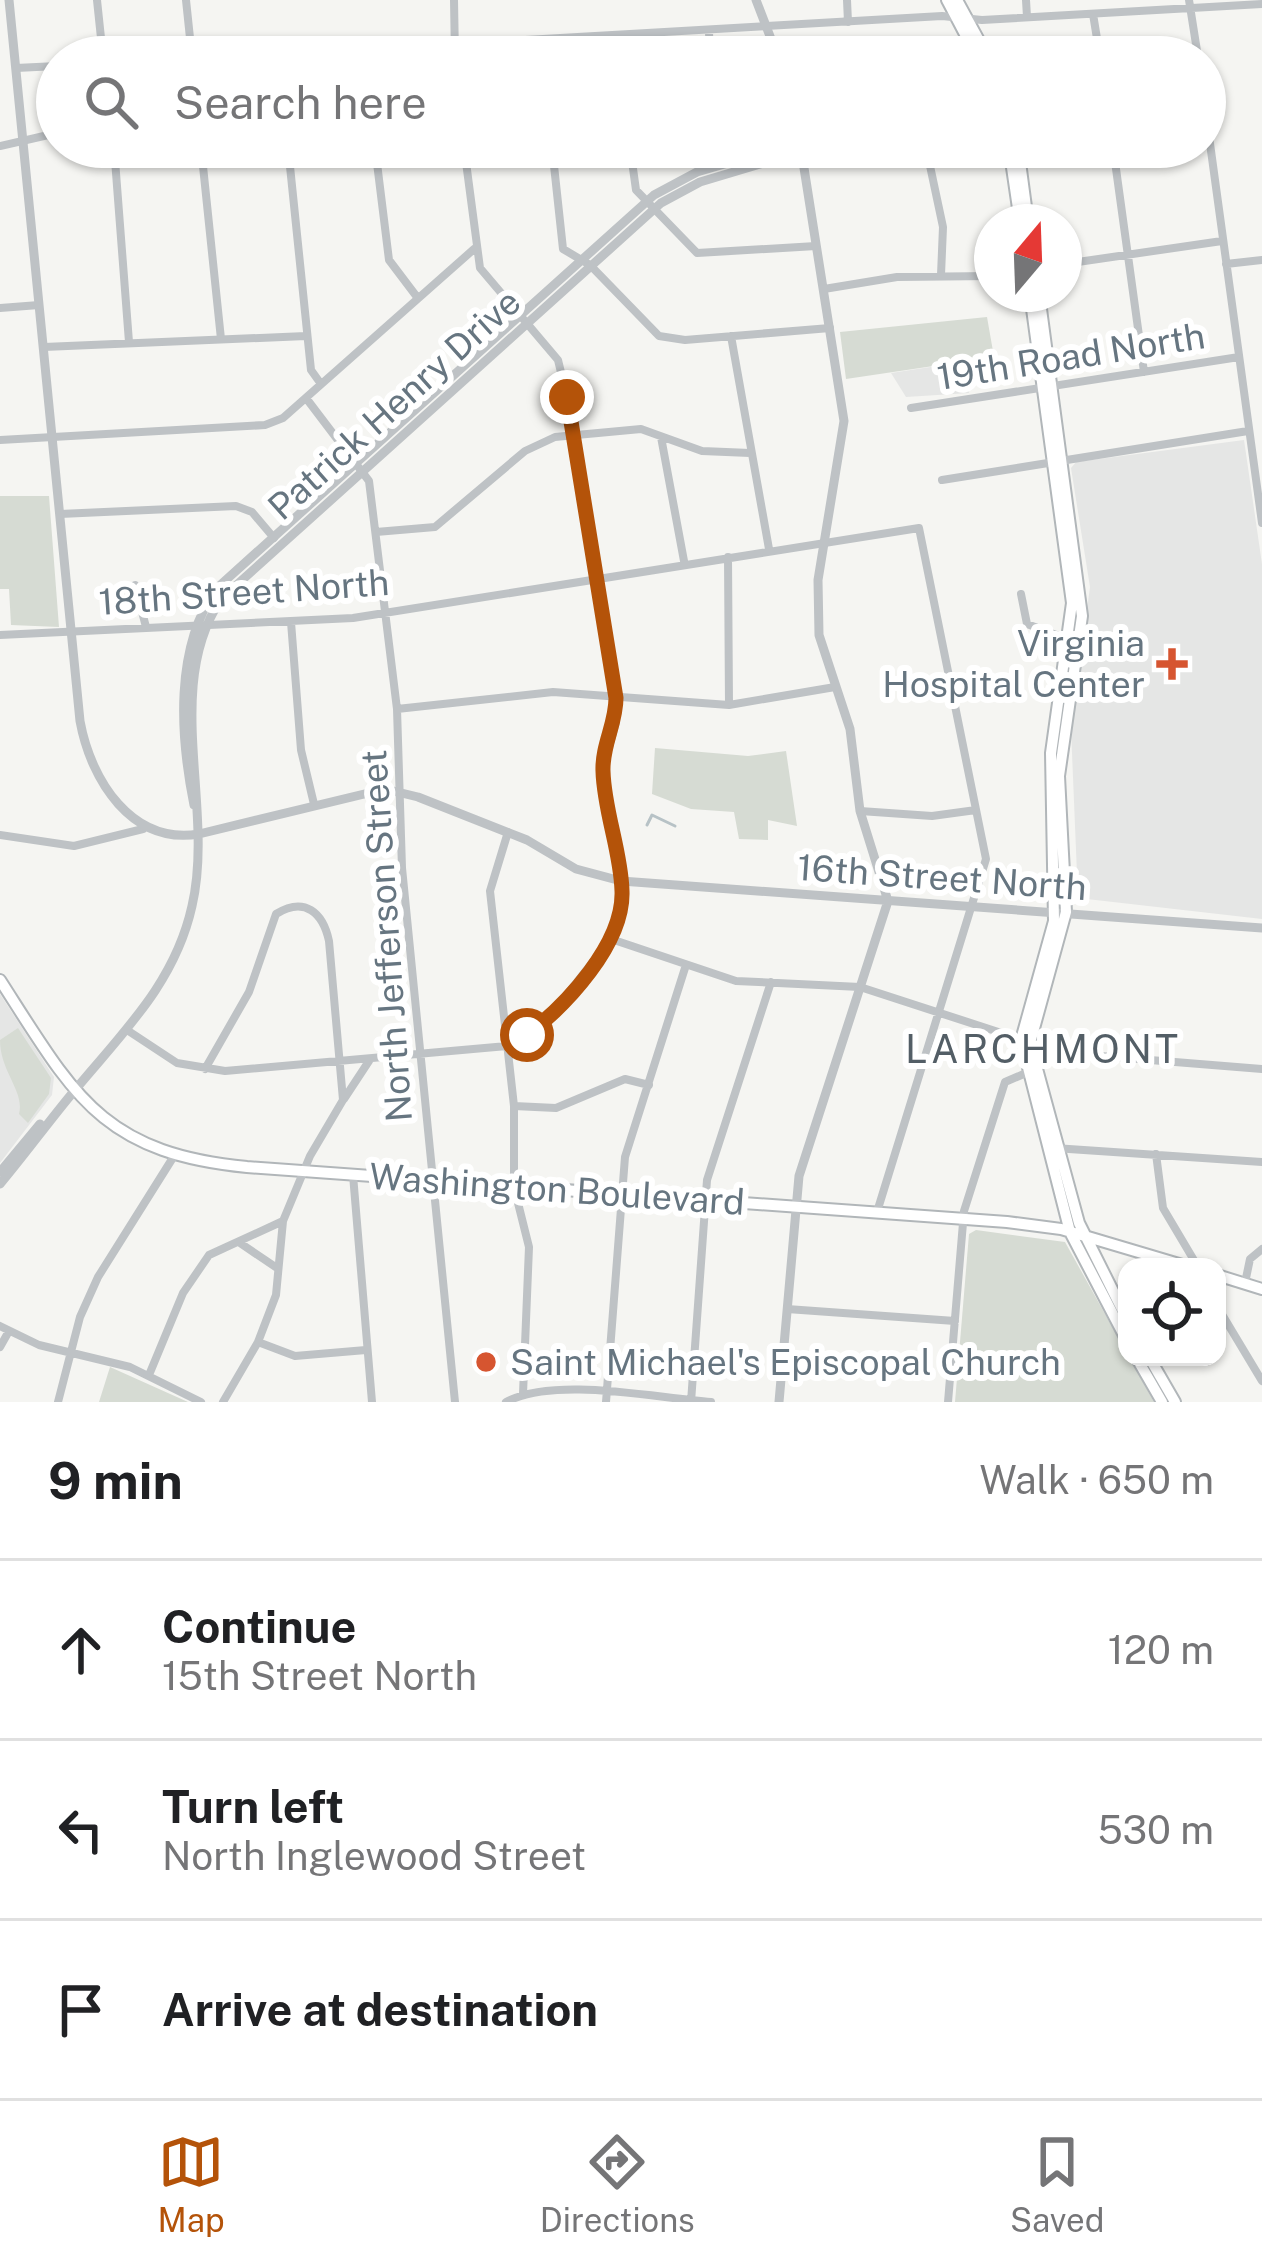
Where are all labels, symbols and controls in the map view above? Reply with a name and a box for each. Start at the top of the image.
search box [36,36,1226,168]
icon: search [78,69,144,135]
text: Search here [174,76,427,129]
north arrow [974,204,1082,312]
street label: Patrick Henry Drive [260,280,528,528]
street label: 19th Road North [934,314,1208,398]
route end [540,370,594,424]
street label: 18th Street North [97,561,391,623]
place label: Virginia Hospital Center [882,622,1145,705]
marker: Virginia Hospital Center [1156,648,1188,680]
street label: North Jefferson Street [352,749,420,1123]
street label: 16th Street North [796,846,1088,908]
route start [500,1008,554,1062]
district label: LARCHMONT [905,1026,1181,1072]
street label: Washington Boulevard [368,1155,746,1223]
map controls [1118,1258,1226,1366]
button: locate [1118,1258,1226,1366]
place label: Saint Michael's Episcopal Church [510,1341,1061,1383]
marker: Saint Michael's Episcopal Church [473,1349,499,1375]
text: 9 min [48,1451,183,1510]
text: Walk · 650 m [979,1457,1214,1503]
text: Continue [162,1600,356,1653]
icon: ahead [48,1617,114,1683]
text: 120 m [1108,1627,1214,1673]
text: 15th Street North [162,1653,477,1699]
text: Turn left [162,1780,344,1833]
icon: left [48,1797,114,1863]
text: 530 m [1098,1807,1214,1853]
text: North Inglewood Street [162,1833,586,1879]
icon: arrive [48,1977,114,2043]
text: Arrive at destination [162,1983,598,2036]
tab: Map [158,2129,225,2239]
tab: Directions [540,2129,695,2239]
tab: Saved [1010,2129,1104,2239]

